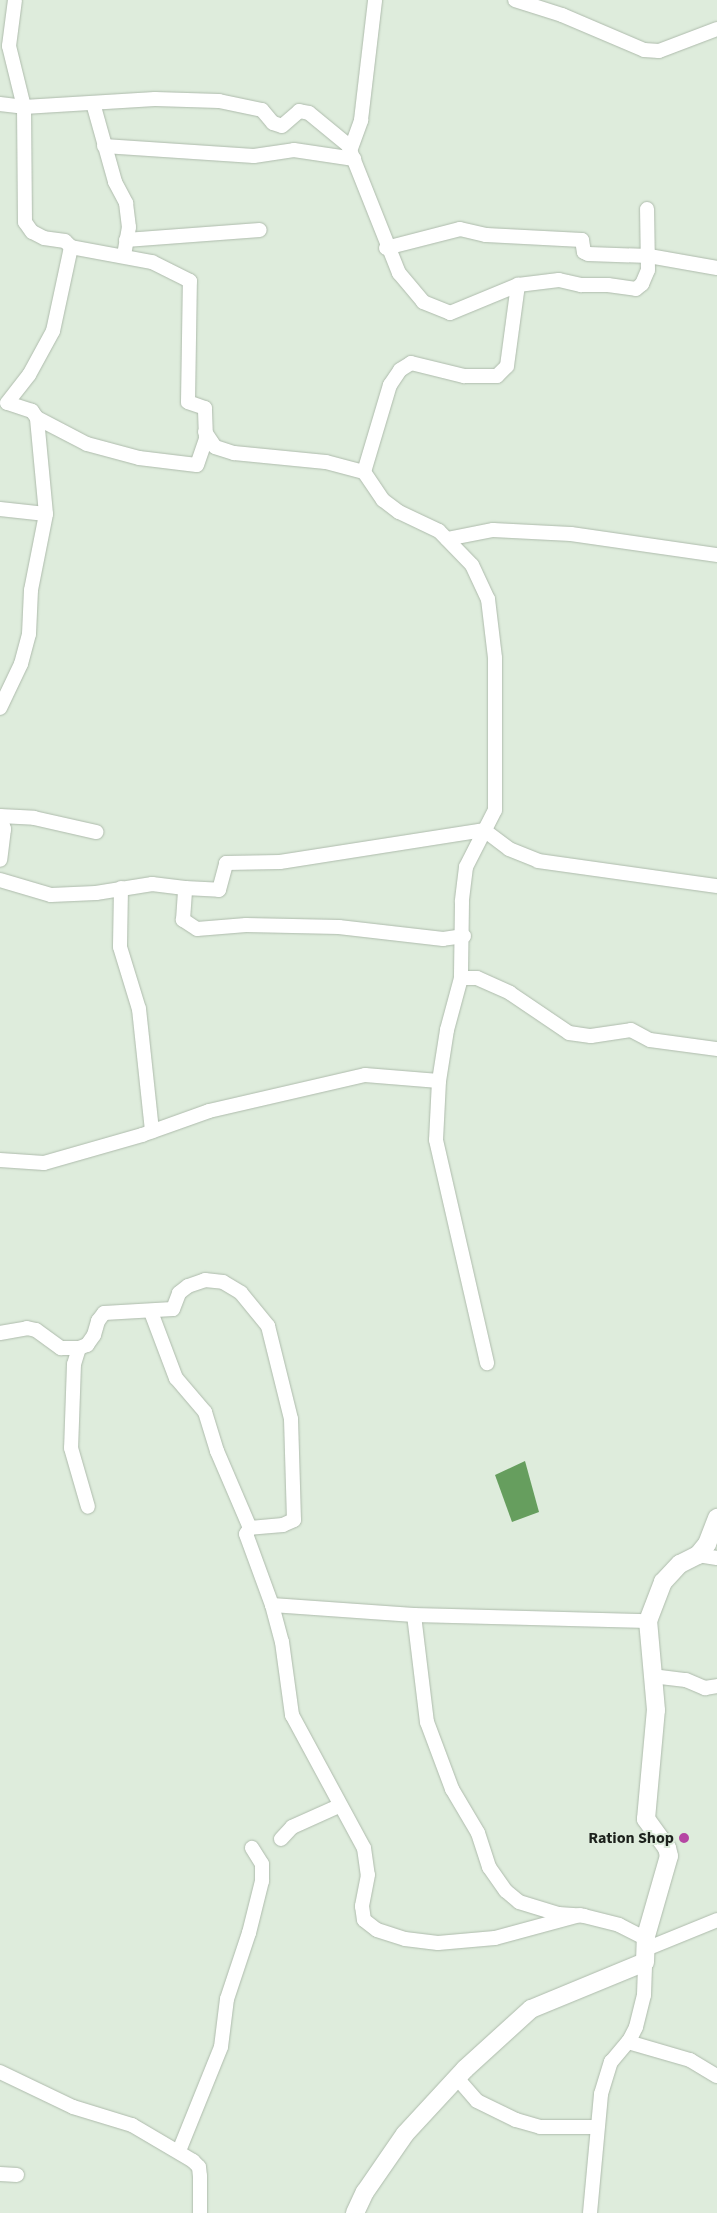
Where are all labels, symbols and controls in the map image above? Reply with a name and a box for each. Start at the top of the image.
place label: Ration Shop [588,1828,674,1848]
marker: Ration Shop [678,1832,690,1844]

